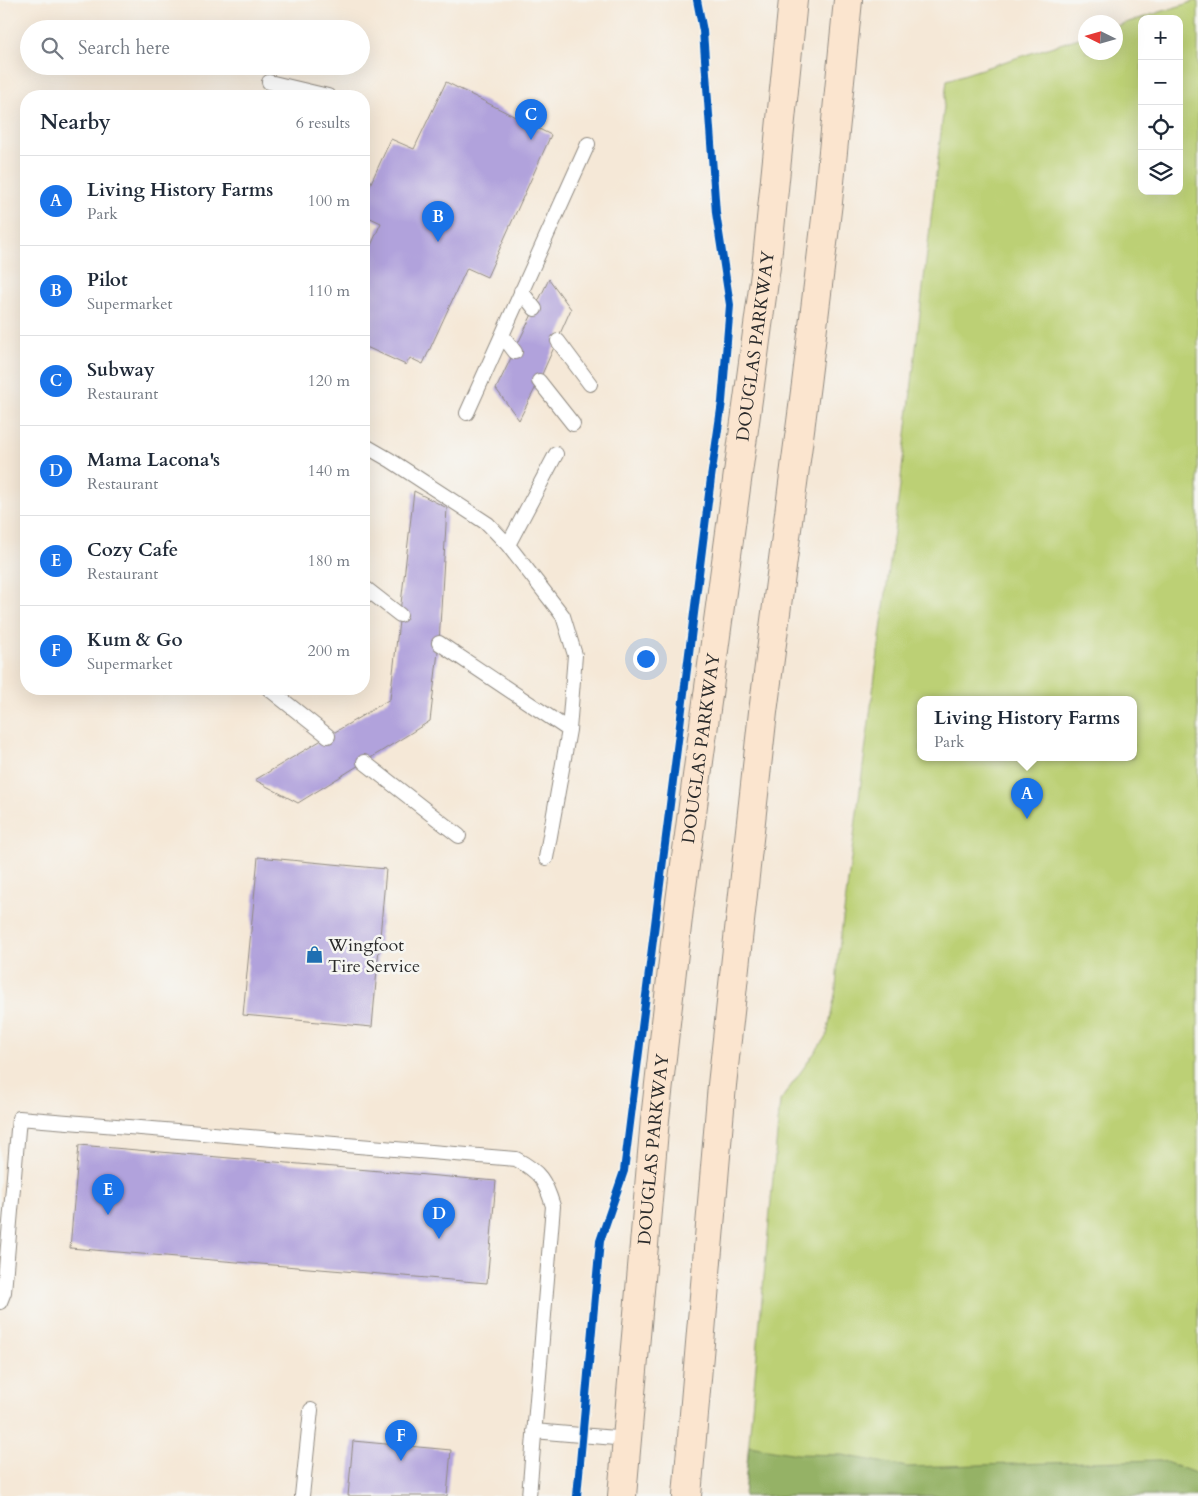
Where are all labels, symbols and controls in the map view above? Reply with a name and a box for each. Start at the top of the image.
north arrow [1078,15,1123,60]
map controls [1138,15,1183,195]
button: + [1138,15,1183,60]
search box [20,20,370,75]
icon: search [38,34,66,62]
text: Search here [78,35,170,61]
button: − [1138,60,1183,105]
pin: C [515,99,547,140]
button: locate [1138,105,1183,150]
text: Nearby [40,108,111,137]
text: 6 results [296,112,350,134]
button: layers [1138,150,1183,195]
text: Living History Farms [87,177,273,203]
text: A [50,190,62,212]
text: 100 m [308,190,350,212]
pin: B [422,201,454,242]
text: Park [87,203,118,225]
street label: DOUGLAS PARKWAY [730,249,781,443]
text: Pilot [87,267,128,293]
text: B [50,280,62,302]
text: 110 m [308,280,350,302]
text: Supermarket [87,293,173,315]
text: Subway [87,357,155,383]
text: C [50,370,62,392]
text: 120 m [308,370,350,392]
text: Restaurant [87,383,158,405]
text: Mama Lacona's [87,447,220,473]
text: D [49,460,63,482]
text: 140 m [308,460,350,482]
text: Restaurant [87,473,158,495]
text: Cozy Cafe [87,537,178,563]
text: E [51,550,61,572]
text: 180 m [308,550,350,572]
text: Restaurant [87,563,158,585]
text: Kum & Go [87,627,183,653]
text: F [51,640,61,662]
text: 200 m [308,640,350,662]
your location [633,646,659,672]
street label: DOUGLAS PARKWAY [676,651,727,845]
text: Supermarket [87,653,173,675]
popup [917,696,1137,761]
text: Living History Farms [934,705,1120,731]
text: Park [934,731,965,753]
pin: A [1011,778,1043,819]
place label: Wingfoot Tire Service [327,933,420,979]
shop icon: Wingfoot Tire Service [304,945,324,965]
street label: DOUGLAS PARKWAY [632,1052,675,1246]
pin: E [92,1174,124,1215]
pin: D [423,1198,455,1239]
pin: F [385,1420,417,1461]

